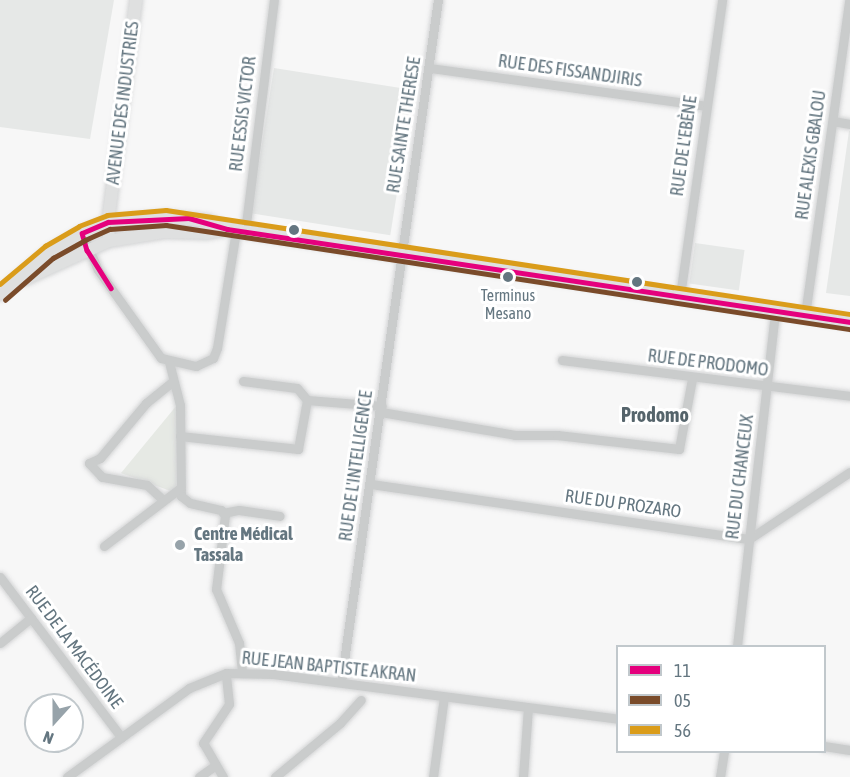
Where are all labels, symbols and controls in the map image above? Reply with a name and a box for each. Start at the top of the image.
street label: AVENUE DES INDUSTRIES [102,20,144,186]
street label: RUE DES FISSANDJIRIS [497,50,643,92]
street label: RUE ESSIS VICTOR [225,55,261,173]
street label: RUE SAINTE THERESE [383,56,425,194]
street label: RUE ALEXIS GBALOU [791,89,831,221]
street label: RUE DE L'EBÈNE [666,94,702,198]
unlabelled marker [288,224,300,236]
marker: Terminus Mesano [502,271,514,283]
unlabelled marker [631,276,643,288]
place label: Terminus Mesano [481,285,535,323]
street label: RUE DE PRODOMO [646,345,770,381]
street label: RUE DE L'INTELLIGENCE [335,389,377,543]
district label: Prodomo [621,402,689,426]
street label: RUE DU CHANCEUX [722,413,758,541]
street label: RUE DU PROZARO [564,485,682,523]
place label: Centre Médical Tassala [194,524,293,566]
marker: Centre Médical Tassala [171,536,189,554]
street label: RUE DE LA MACÉDOINE [21,581,127,713]
legend [616,645,826,753]
street label: RUE JEAN BAPTISTE AKRAN [241,647,417,687]
text: 11 [674,660,691,681]
text: 05 [674,690,691,711]
north arrow [24,693,84,753]
text: 56 [674,720,691,741]
text: N [41,728,56,748]

